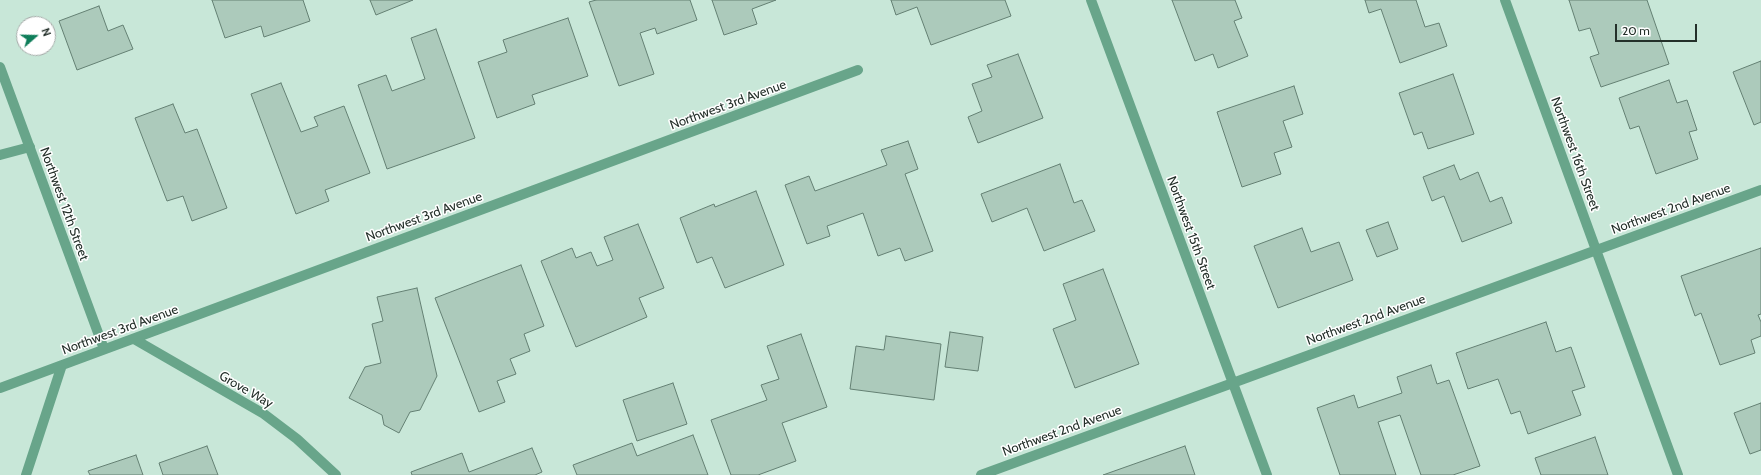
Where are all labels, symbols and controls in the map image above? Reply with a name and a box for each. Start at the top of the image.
north arrow [16,16,56,56]
scale bar [1617,16,1699,42]
text: 20 m [1622,23,1650,38]
text: N [38,26,54,38]
street label: Northwest 3rd Avenue [668,77,788,133]
street label: Northwest 16th Street [1547,95,1603,213]
street label: Northwest 12th Street [36,145,92,263]
street label: Northwest 15th Street [1163,174,1219,292]
street label: Northwest 2nd Avenue [1609,180,1733,238]
street label: Northwest 3rd Avenue [364,189,484,245]
street label: Northwest 2nd Avenue [1304,291,1428,349]
street label: Northwest 3rd Avenue [60,302,180,358]
street label: Grove Way [216,368,276,412]
street label: Northwest 2nd Avenue [1000,402,1124,460]

